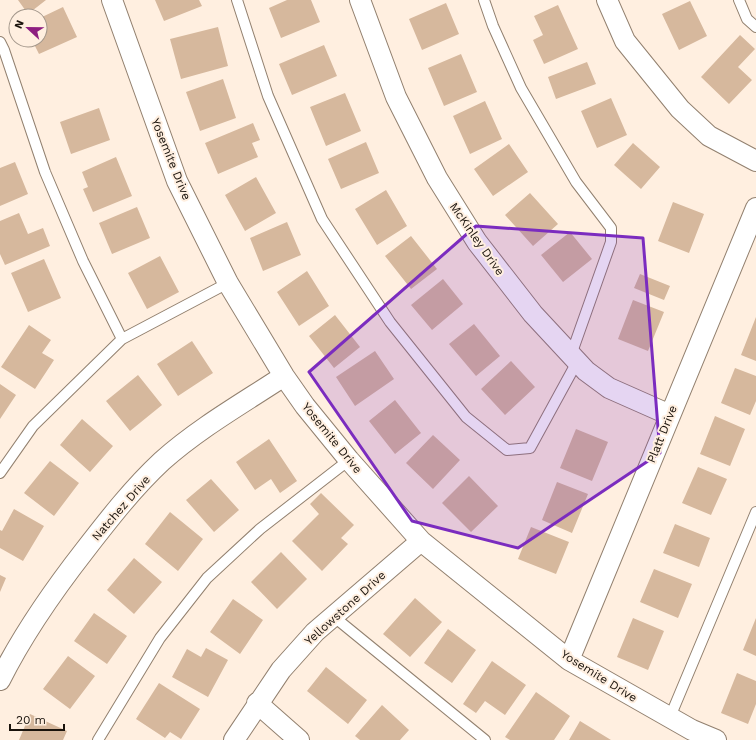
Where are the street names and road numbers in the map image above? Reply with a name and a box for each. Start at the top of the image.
street label: Yosemite Drive [148,116,194,202]
street label: McKinley Drive [447,200,507,278]
street label: Yosemite Drive [299,400,365,476]
street label: Platt Drive [644,403,680,465]
street label: Natchez Drive [89,473,153,543]
street label: Yellowstone Drive [302,568,388,648]
street label: Yosemite Drive [558,647,640,705]

